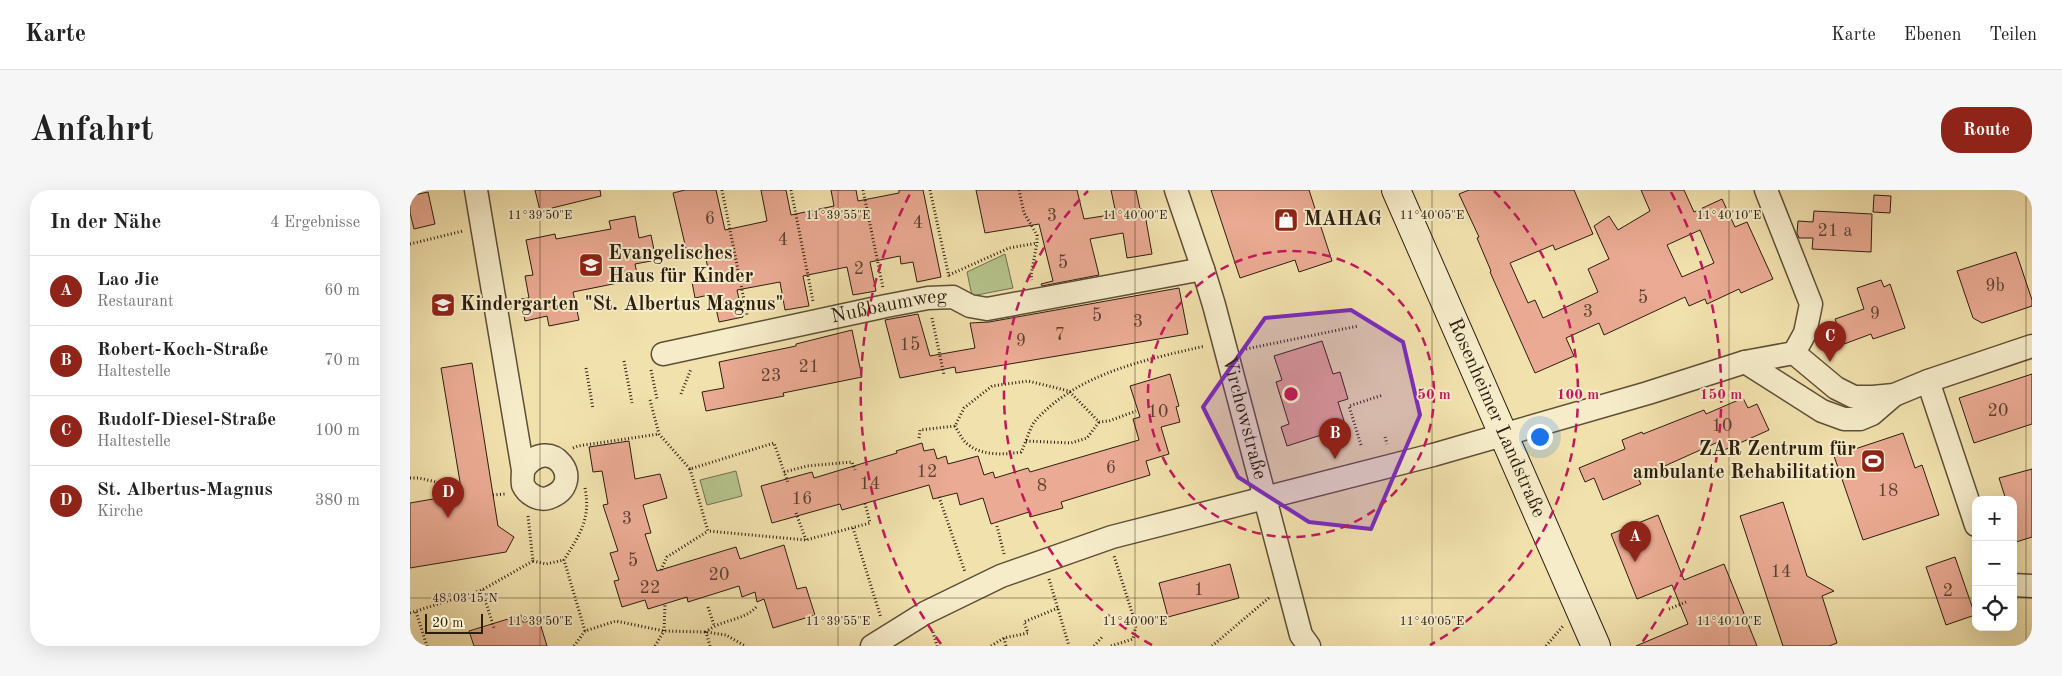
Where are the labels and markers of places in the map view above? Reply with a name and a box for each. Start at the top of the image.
shop icon: MAHAG [1273,207,1299,233]
place label: MAHAG [1304,210,1382,230]
place label: Evangelisches Haus für Kinder [608,244,754,287]
school or university icon: Evangelisches Haus für Kinder [578,252,604,278]
school or university icon: Kindergarten "St. Albertus Magnus" [430,292,456,318]
place label: Kindergarten "St. Albertus Magnus" [460,295,783,315]
pin: C [1814,321,1846,362]
centre of rings [1282,385,1300,403]
pin: B [1319,418,1351,459]
place label: ZAR Zentrum für ambulante Rehabilitation [1633,440,1856,483]
sports icon: ZAR Zentrum für ambulante Rehabilitation [1860,448,1886,474]
pin: D [432,477,464,518]
pin: A [1619,521,1651,562]

